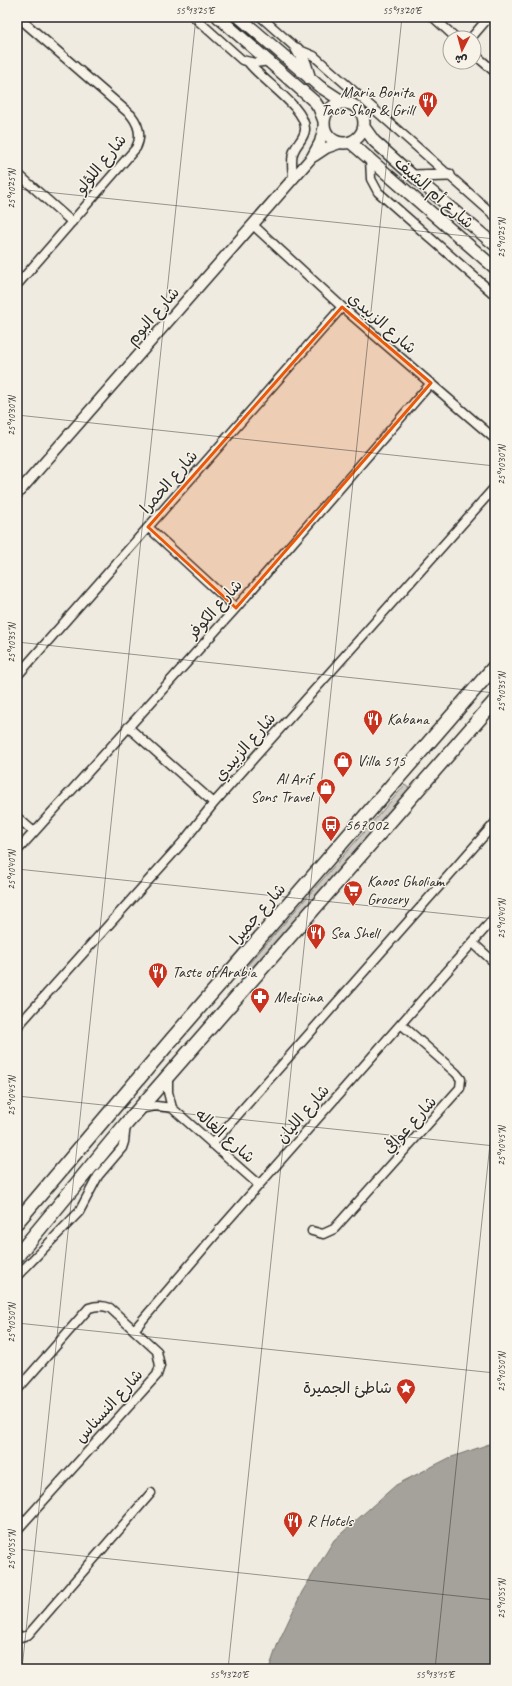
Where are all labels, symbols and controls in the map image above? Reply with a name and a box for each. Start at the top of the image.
text: 55°13'25"E [176,4,216,17]
text: 55°13'20"E [383,4,423,17]
north arrow [442,30,482,70]
text: ش [454,52,468,68]
place label: Maria Bonita Taco Shop & Grill [320,82,417,120]
restaurant icon: Maria Bonita Taco Shop & Grill [417,90,439,118]
street label: شارع اللؤلو [70,130,132,199]
street label: شارع أم الشيف [389,153,478,235]
text: 25°10'25"N [5,167,18,209]
text: 25°10'25"N [495,216,508,258]
street label: شارع البوم [122,283,185,351]
street label: شارع الزبيدي [343,288,420,359]
text: 25°10'30"N [5,394,18,436]
text: 25°10'30"N [495,443,508,485]
street label: شارع الحمرا [136,446,203,519]
street label: شارع الكوفر [182,575,247,645]
text: 25°10'35"N [5,621,18,663]
text: 25°10'35"N [495,670,508,712]
restaurant icon: Kabana [362,708,384,736]
street label: شارع الزبيدي [210,709,281,786]
place label: Kabana [387,709,430,729]
shop icon: Villa 515 [332,750,354,778]
place label: Villa 515 [357,751,406,771]
place label: Al Arif Sons Travel [251,769,316,807]
shop icon: Al Arif Sons Travel [315,777,337,805]
bus stop icon: 567002 [320,814,342,842]
place label: 567002 [345,815,390,835]
text: 25°10'40"N [5,848,18,890]
place label: Kaoos Gholiam Grocery [367,871,446,909]
street label: شارع جميرا [226,879,291,949]
supermarket icon: Kaoos Gholiam Grocery [342,879,364,907]
text: 25°10'40"N [495,897,508,939]
restaurant icon: Sea Shell [305,922,327,950]
place label: Sea Shell [330,923,382,943]
restaurant icon: Taste of Arabia [147,961,169,989]
place label: Taste of Arabia [172,962,257,982]
pharmacy icon: Medicina [249,986,271,1014]
place label: Medicina [274,987,324,1007]
text: 25°10'45"N [5,1074,18,1116]
street label: شارع الليان [272,1081,335,1148]
street label: شارع عوافي [379,1092,442,1159]
street label: شارع الغاله [190,1105,259,1168]
text: 25°10'45"N [495,1124,508,1166]
text: 25°10'50"N [5,1301,18,1343]
text: 25°10'50"N [495,1350,508,1392]
street label: شارع النسناس [71,1365,148,1448]
place icon: شاطئ الجميرة [395,1377,417,1405]
place label: شاطئ الجميرة [303,1378,392,1398]
restaurant icon: R Hotels [282,1510,304,1538]
place label: R Hotels [307,1511,354,1531]
text: 25°10'55"N [5,1528,18,1570]
text: 25°10'55"N [495,1577,508,1619]
text: 55°13'20"E [210,1668,250,1681]
text: 55°13'15"E [416,1668,456,1681]

